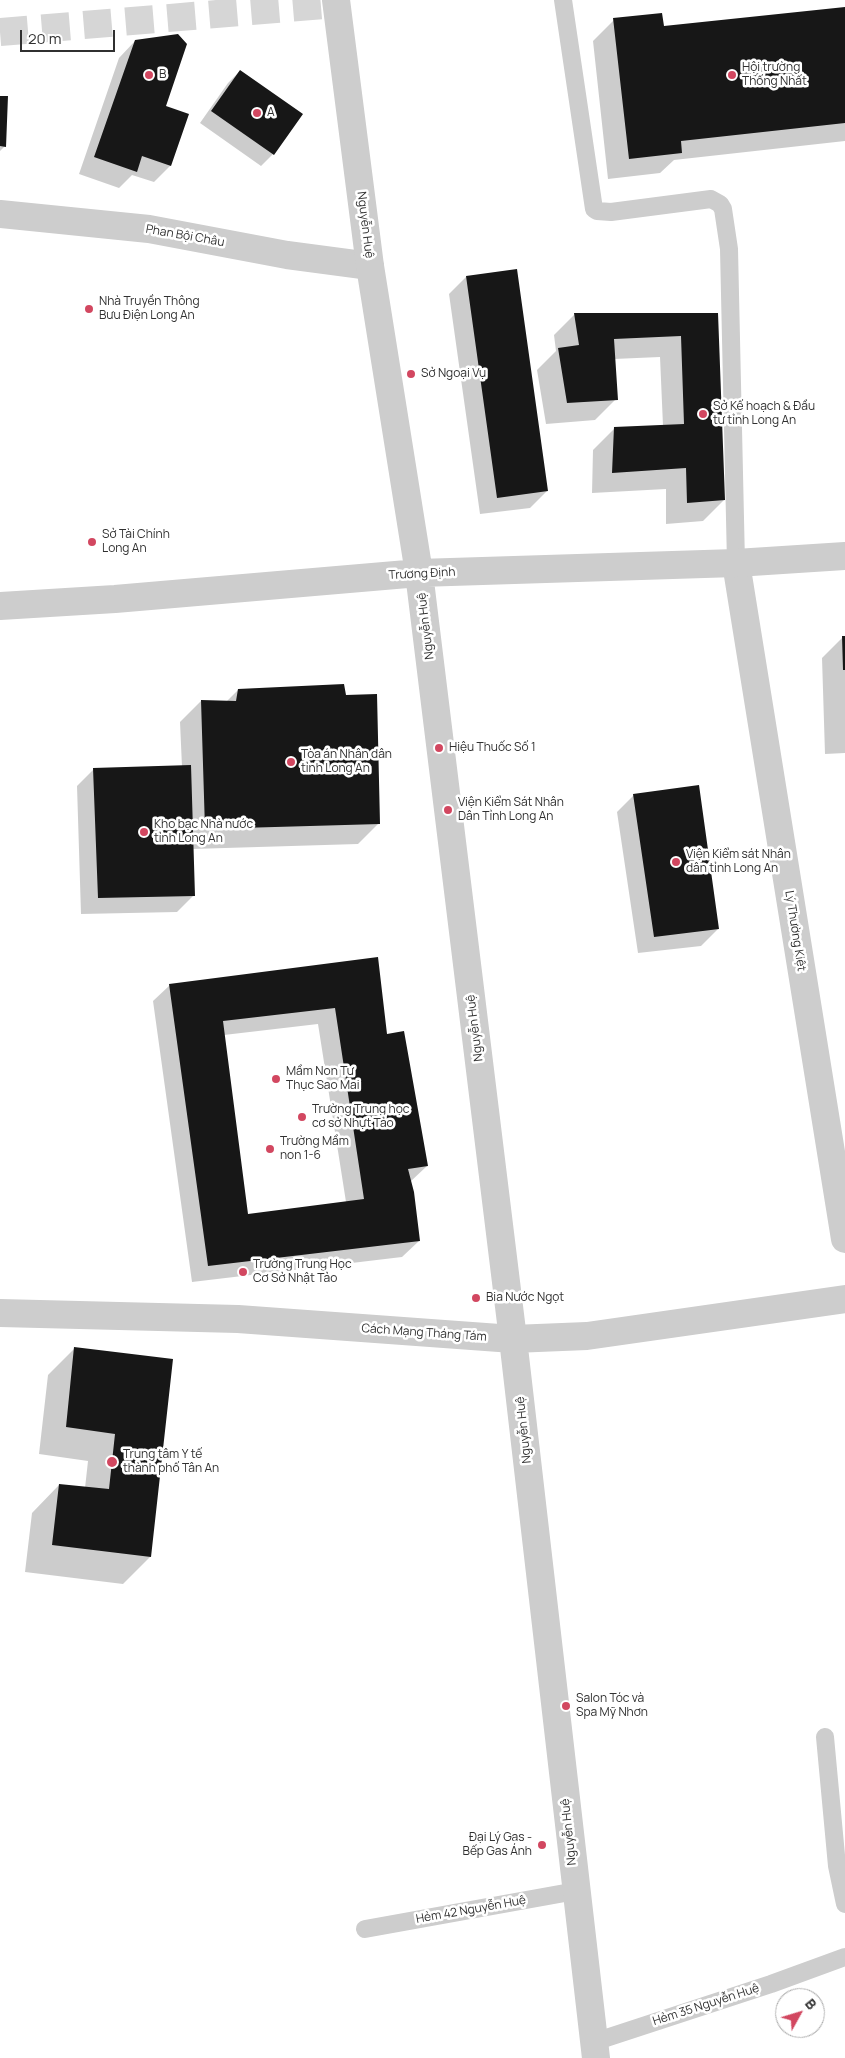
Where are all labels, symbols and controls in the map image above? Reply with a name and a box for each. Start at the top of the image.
scale bar [22,20,118,52]
text: 20 m [28,28,61,49]
place label: Hội trường Thống Nhất [742,61,807,89]
place label: B [159,68,166,82]
marker: B [143,69,155,81]
marker: Hội trường Thống Nhất [726,69,738,81]
place label: A [267,106,275,120]
marker: A [251,107,263,119]
street label: Nguyễn Huệ [354,191,376,259]
street label: Phan Bội Châu [144,222,226,250]
place label: Nhà Truyền Thông Bưu Điện Long An [99,295,199,323]
marker: Nhà Truyền Thông Bưu Điện Long An [83,303,95,315]
place label: Sở Ngoại Vụ [421,367,486,381]
marker: Sở Ngoại Vụ [405,368,417,380]
place label: Sở Kế hoạch & Đầu tư tỉnh Long An [713,400,815,428]
marker: Sở Kế hoạch & Đầu tư tỉnh Long An [697,408,709,420]
place label: Sở Tài Chính Long An [102,528,170,556]
marker: Sở Tài Chính Long An [86,536,98,548]
street label: Trương Định [388,565,456,583]
street label: Nguyễn Huệ [415,592,437,660]
place label: Hiệu Thuốc Số 1 [449,741,536,755]
marker: Hiệu Thuốc Số 1 [433,742,445,754]
place label: Tòa án Nhân dân tỉnh Long An [301,748,392,776]
marker: Tòa án Nhân dân tỉnh Long An [285,756,297,768]
place label: Viện Kiểm Sát Nhân Dân Tỉnh Long An [458,796,564,824]
marker: Viện Kiểm Sát Nhân Dân Tỉnh Long An [442,804,454,816]
place label: Kho bạc Nhà nước tỉnh Long An [154,818,253,846]
marker: Kho bạc Nhà nước tỉnh Long An [138,826,150,838]
place label: Viện Kiểm sát Nhân dân tỉnh Long An [686,848,791,876]
marker: Viện Kiểm sát Nhân dân tỉnh Long An [670,856,682,868]
street label: Lý Thường Kiệt [782,890,808,972]
street label: Nguyễn Huệ [464,994,486,1062]
place label: Mầm Non Tư Thục Sao Mai [286,1065,360,1093]
marker: Mầm Non Tư Thục Sao Mai [270,1073,282,1085]
place label: Trường Trung học cơ sở Nhựt Tảo [312,1103,409,1131]
marker: Trường Trung học cơ sở Nhựt Tảo [296,1111,308,1123]
place label: Trường Mầm non 1-6 [280,1135,349,1163]
marker: Trường Mầm non 1-6 [264,1143,276,1155]
place label: Trường Trung Học Cơ Sở Nhật Tảo [253,1258,352,1286]
marker: Trường Trung Học Cơ Sở Nhật Tảo [237,1266,249,1278]
place label: Bia Nước Ngọt [486,1291,564,1305]
marker: Bia Nước Ngọt [470,1292,482,1304]
street label: Cách Mạng Tháng Tám [361,1321,487,1345]
street label: Nguyễn Huệ [513,1396,535,1464]
place label: Trung tâm Y tế thành phố Tân An [123,1448,219,1476]
marker: Trung tâm Y tế thành phố Tân An [105,1455,119,1469]
place label: Salon Tóc và Spa Mỹ Nhơn [576,1692,648,1720]
marker: Salon Tóc và Spa Mỹ Nhơn [560,1700,572,1712]
street label: Nguyễn Huệ [558,1798,580,1866]
place label: Đại Lý Gas - Bếp Gas Ánh [463,1831,532,1859]
marker: Đại Lý Gas - Bếp Gas Ánh [536,1839,548,1851]
street label: Hẻm 42 Nguyễn Huệ [415,1893,527,1927]
street label: Hẻm 35 Nguyễn Huệ [651,1981,761,2029]
north arrow [775,1988,825,2038]
text: B [801,1994,821,2013]

